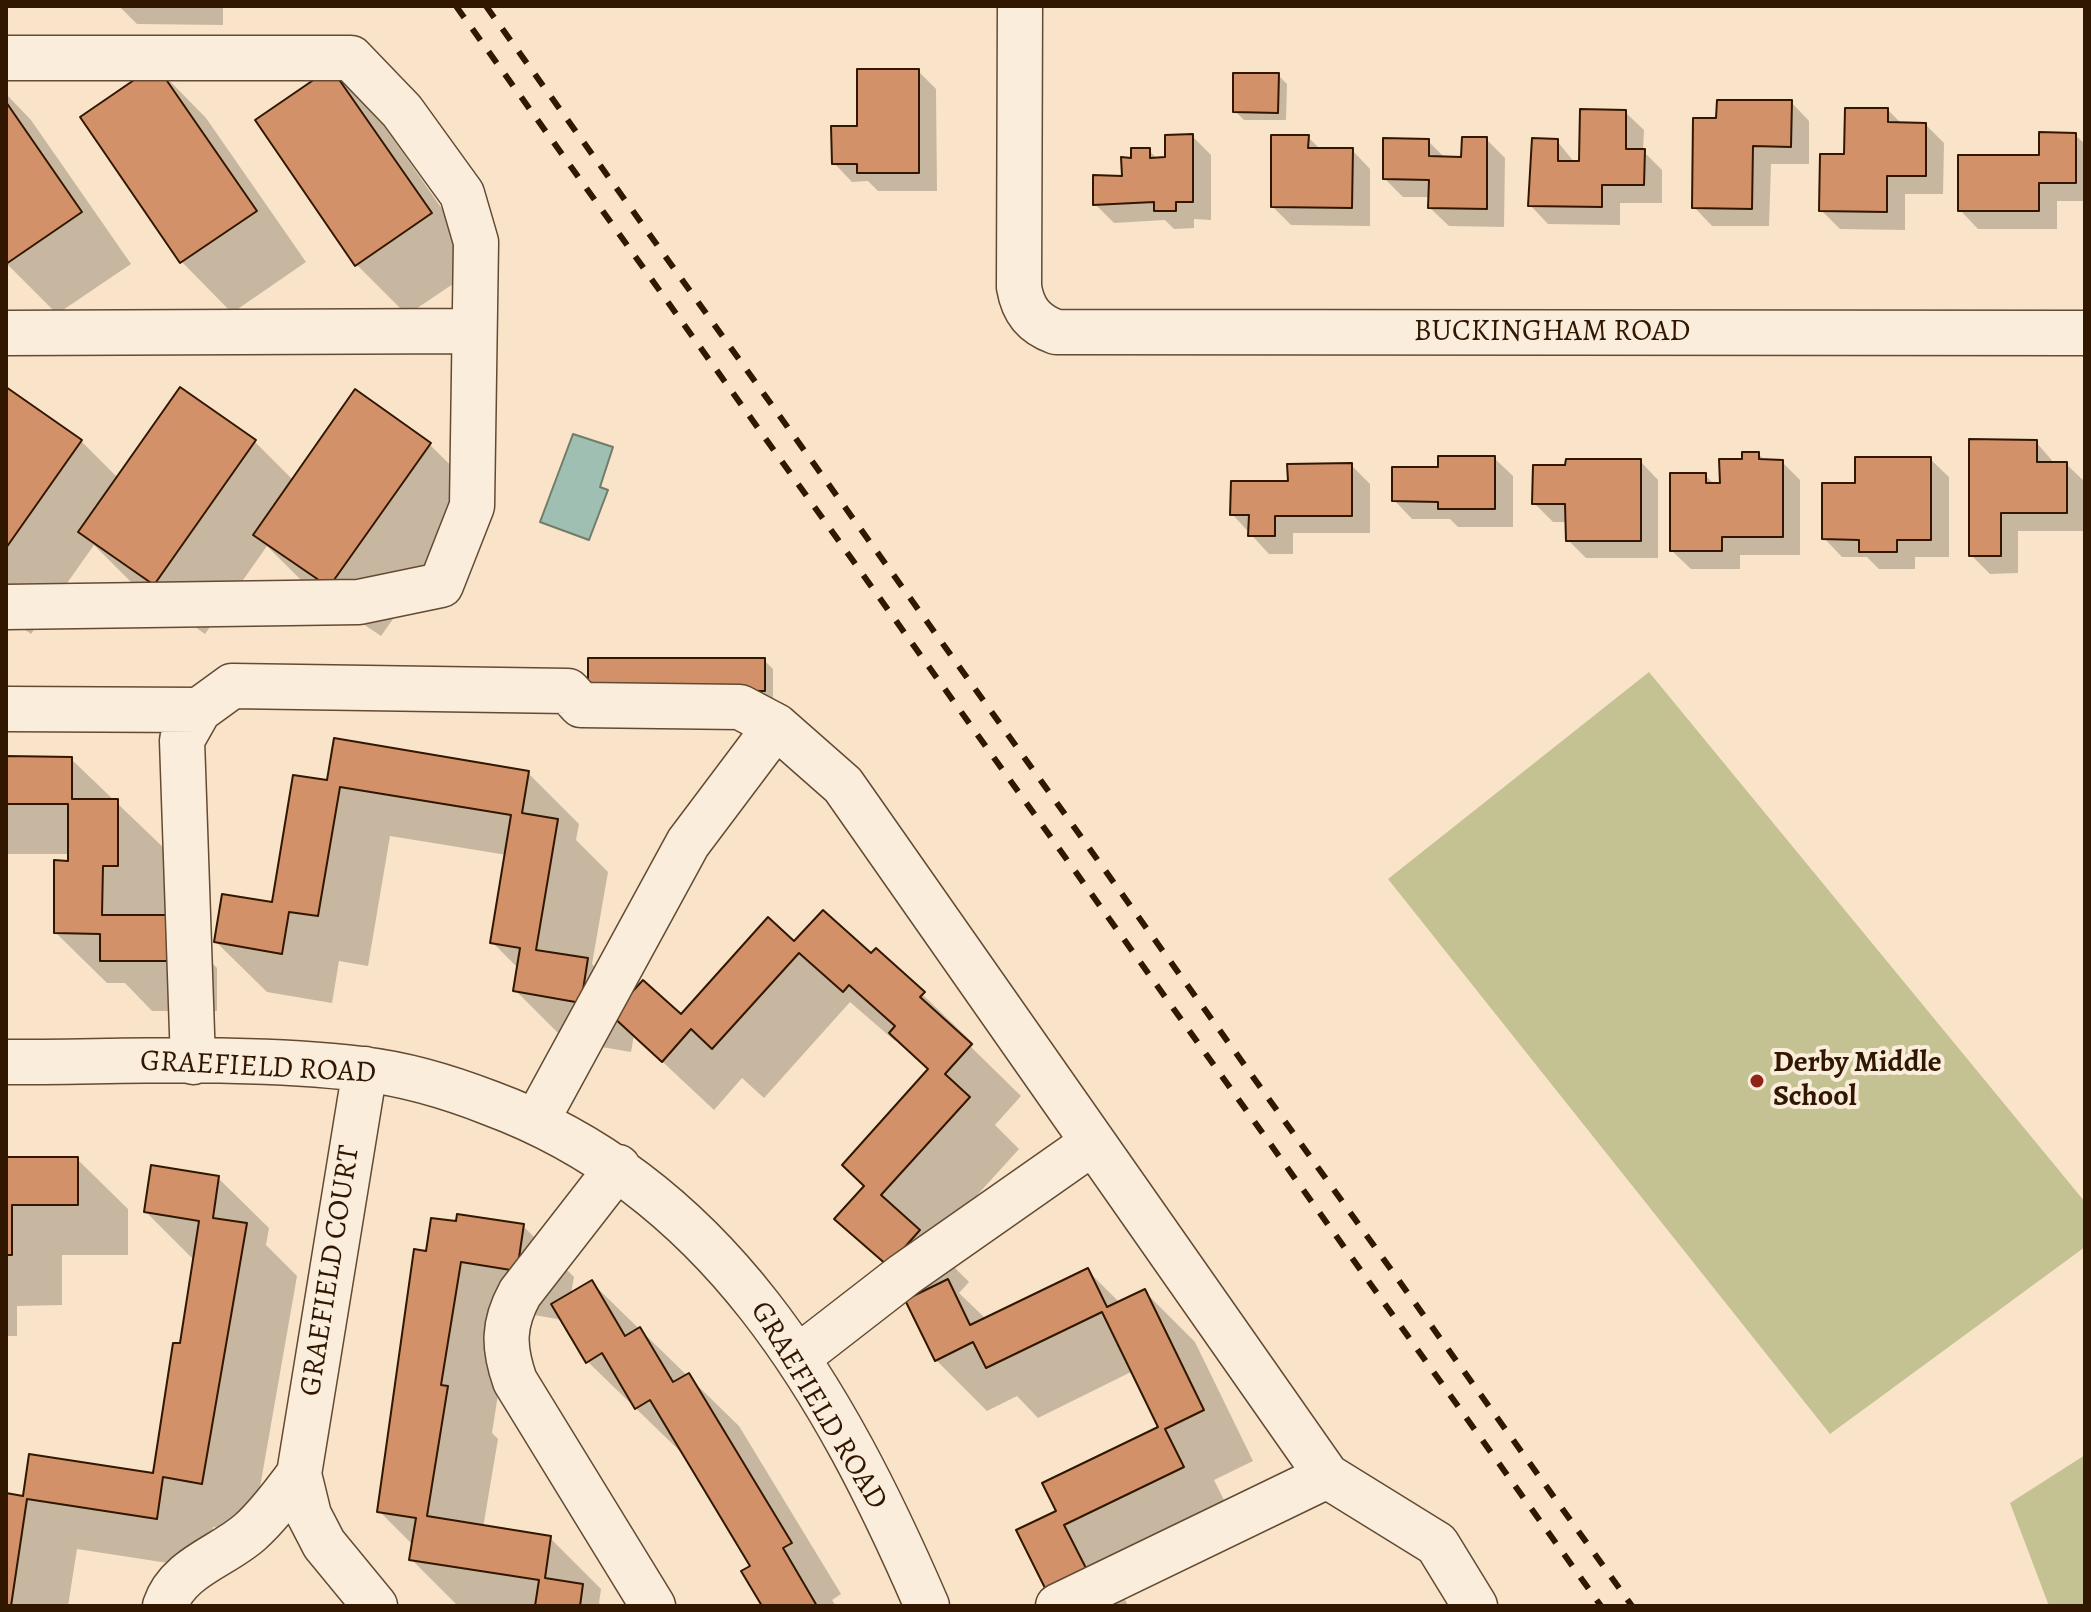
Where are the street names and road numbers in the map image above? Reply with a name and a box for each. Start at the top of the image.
street label: BUCKINGHAM ROAD [1414,315,1690,351]
street label: GRAEFIELD ROAD [139,1044,377,1092]
street label: GRAEFIELD COURT [293,1143,369,1399]
street label: GRAEFIELD ROAD [742,1295,894,1517]

